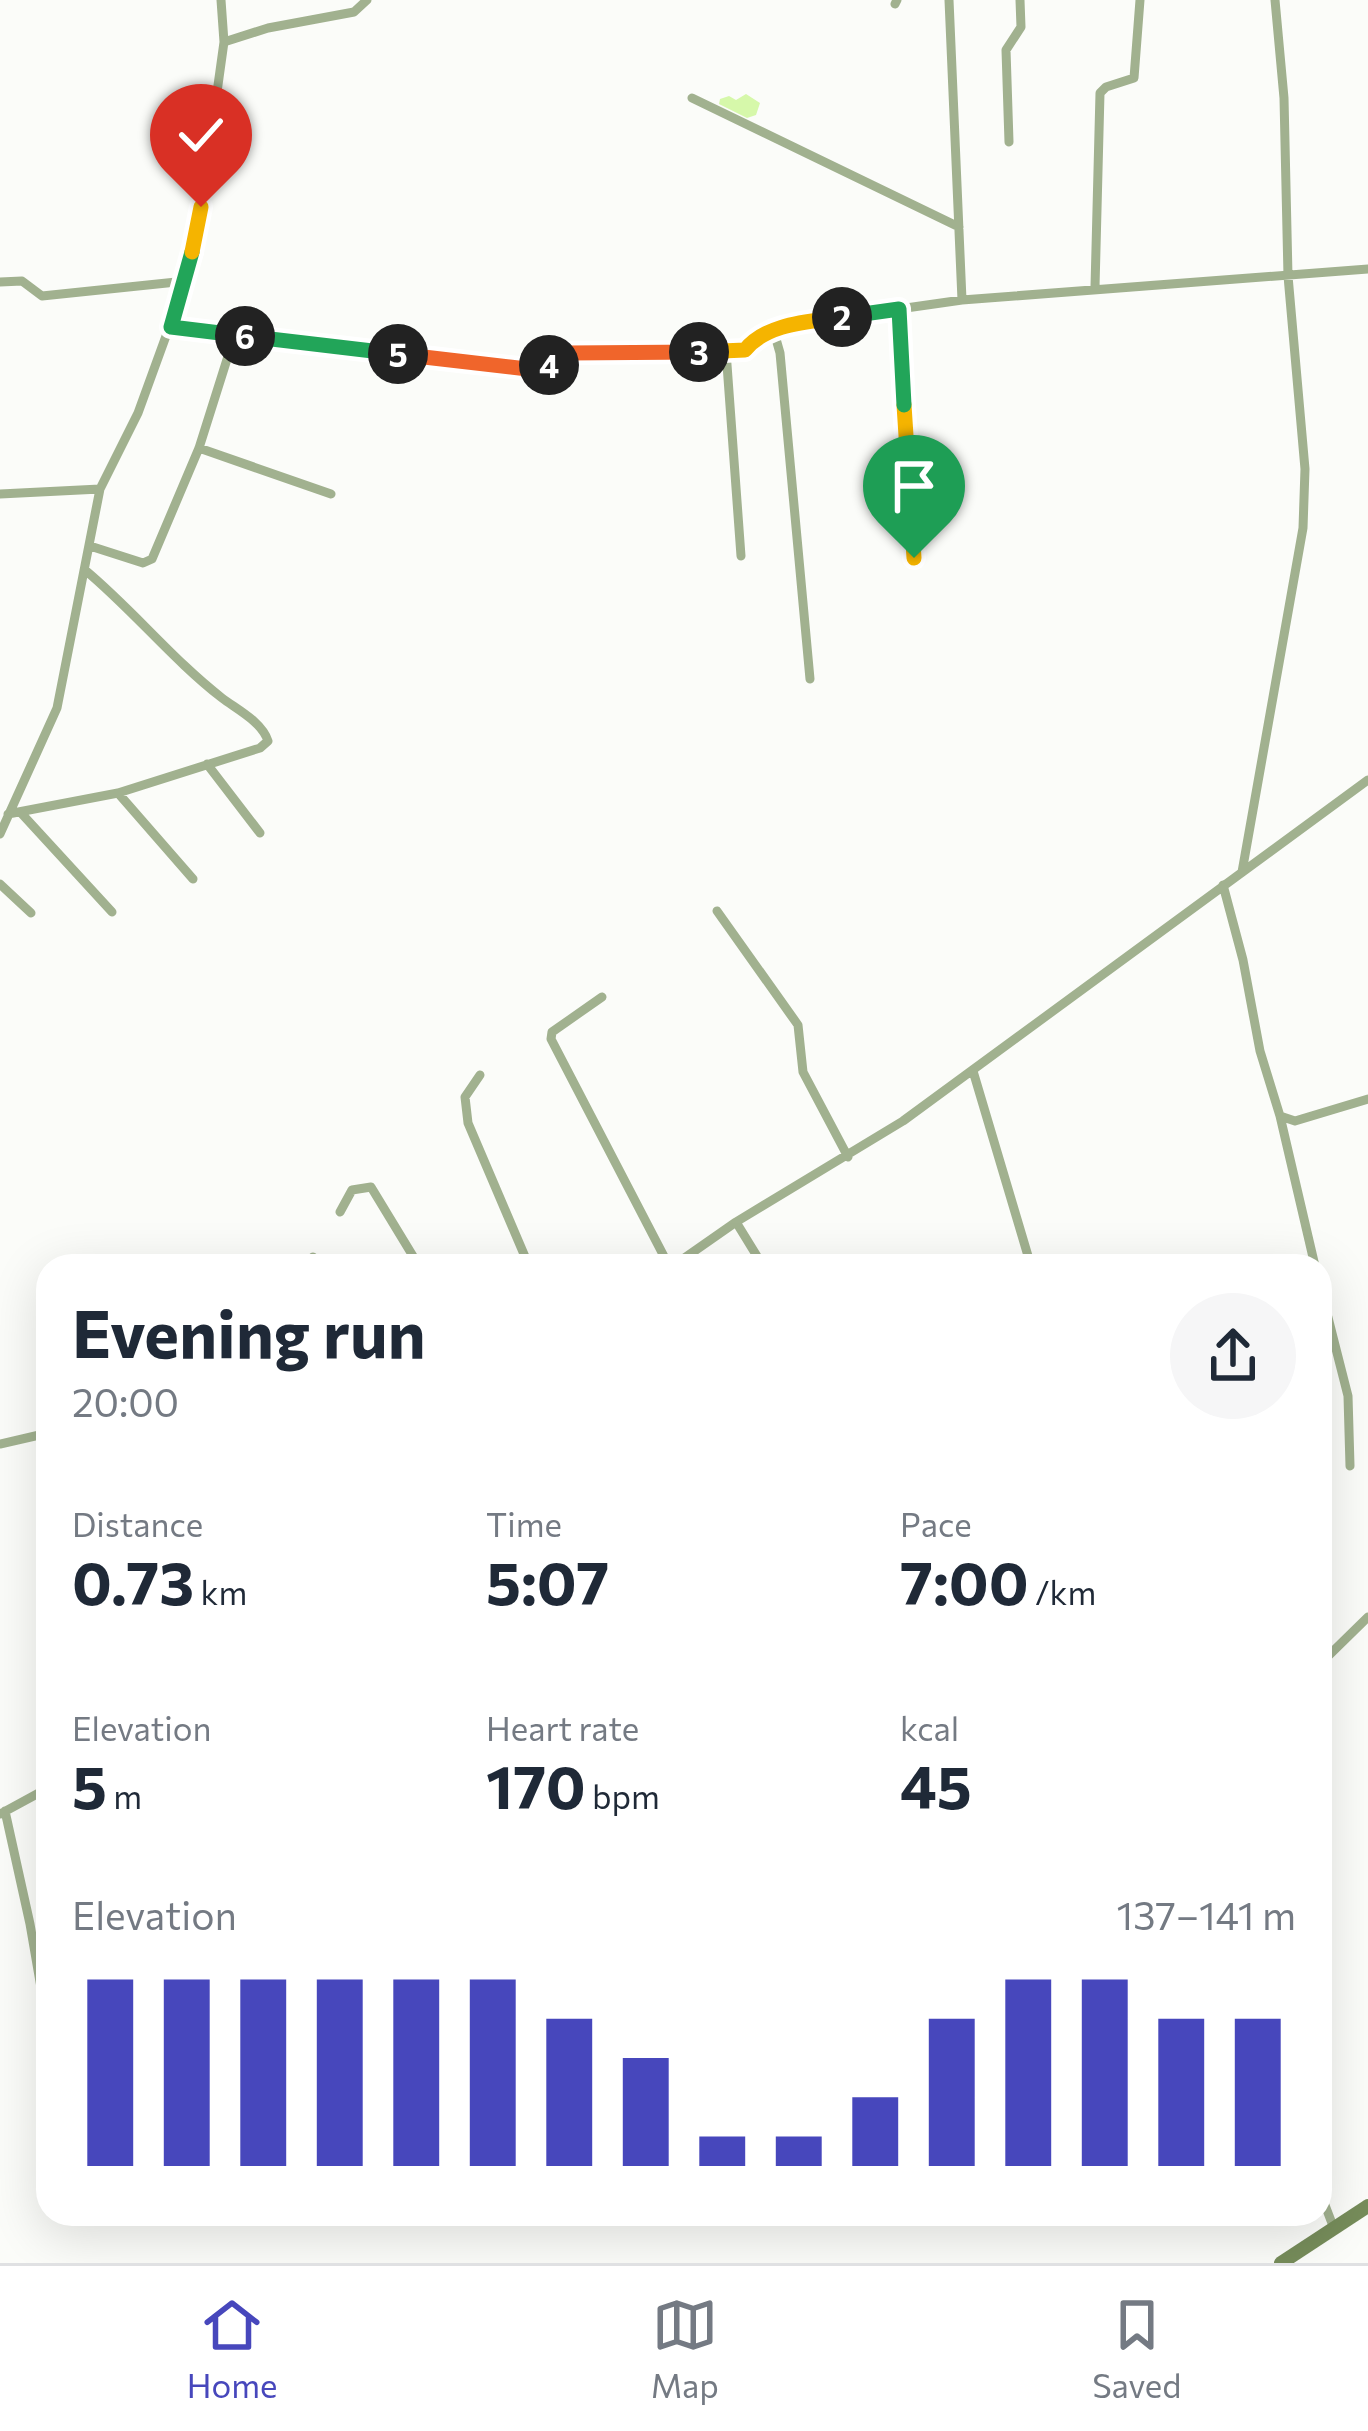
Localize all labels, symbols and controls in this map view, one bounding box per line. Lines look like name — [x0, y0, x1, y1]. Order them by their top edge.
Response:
pin — [150, 84, 252, 207]
icon: check — [168, 102, 234, 168]
pin: 2 — [812, 287, 872, 347]
text: 2 — [833, 296, 851, 337]
pin: 6 — [215, 306, 275, 366]
text: 6 — [235, 315, 255, 356]
pin: 3 — [669, 322, 729, 382]
pin: 5 — [368, 324, 428, 384]
text: 3 — [689, 331, 709, 372]
text: 5 — [388, 333, 408, 374]
pin: 4 — [519, 335, 579, 395]
text: 4 — [539, 344, 559, 385]
pin — [863, 435, 965, 558]
icon: arrive — [881, 453, 947, 519]
text: Evening run — [72, 1291, 426, 1372]
button: share — [1170, 1293, 1296, 1419]
text: 20:00 — [72, 1377, 179, 1425]
text: Distance — [72, 1503, 203, 1544]
text: Time — [486, 1503, 562, 1544]
text: Pace — [900, 1503, 972, 1544]
text: 0.73 — [72, 1544, 194, 1617]
text: 5:07 — [486, 1544, 609, 1617]
text: 7:00 — [900, 1544, 1029, 1617]
text: km — [194, 1571, 247, 1612]
text: /km — [1029, 1571, 1096, 1612]
text: Elevation — [72, 1707, 211, 1748]
text: Heart rate — [486, 1707, 639, 1748]
text: kcal — [900, 1707, 959, 1748]
text: 5 — [72, 1748, 107, 1821]
text: 170 — [486, 1748, 586, 1821]
text: 45 — [900, 1748, 972, 1821]
text: m — [107, 1775, 142, 1816]
text: bpm — [586, 1775, 660, 1816]
text: Elevation — [72, 1890, 237, 1938]
text: 137–141 m — [1117, 1890, 1296, 1938]
tab: Home — [187, 2292, 277, 2405]
tab: Map — [651, 2292, 719, 2405]
tab: Saved — [1092, 2292, 1181, 2405]

